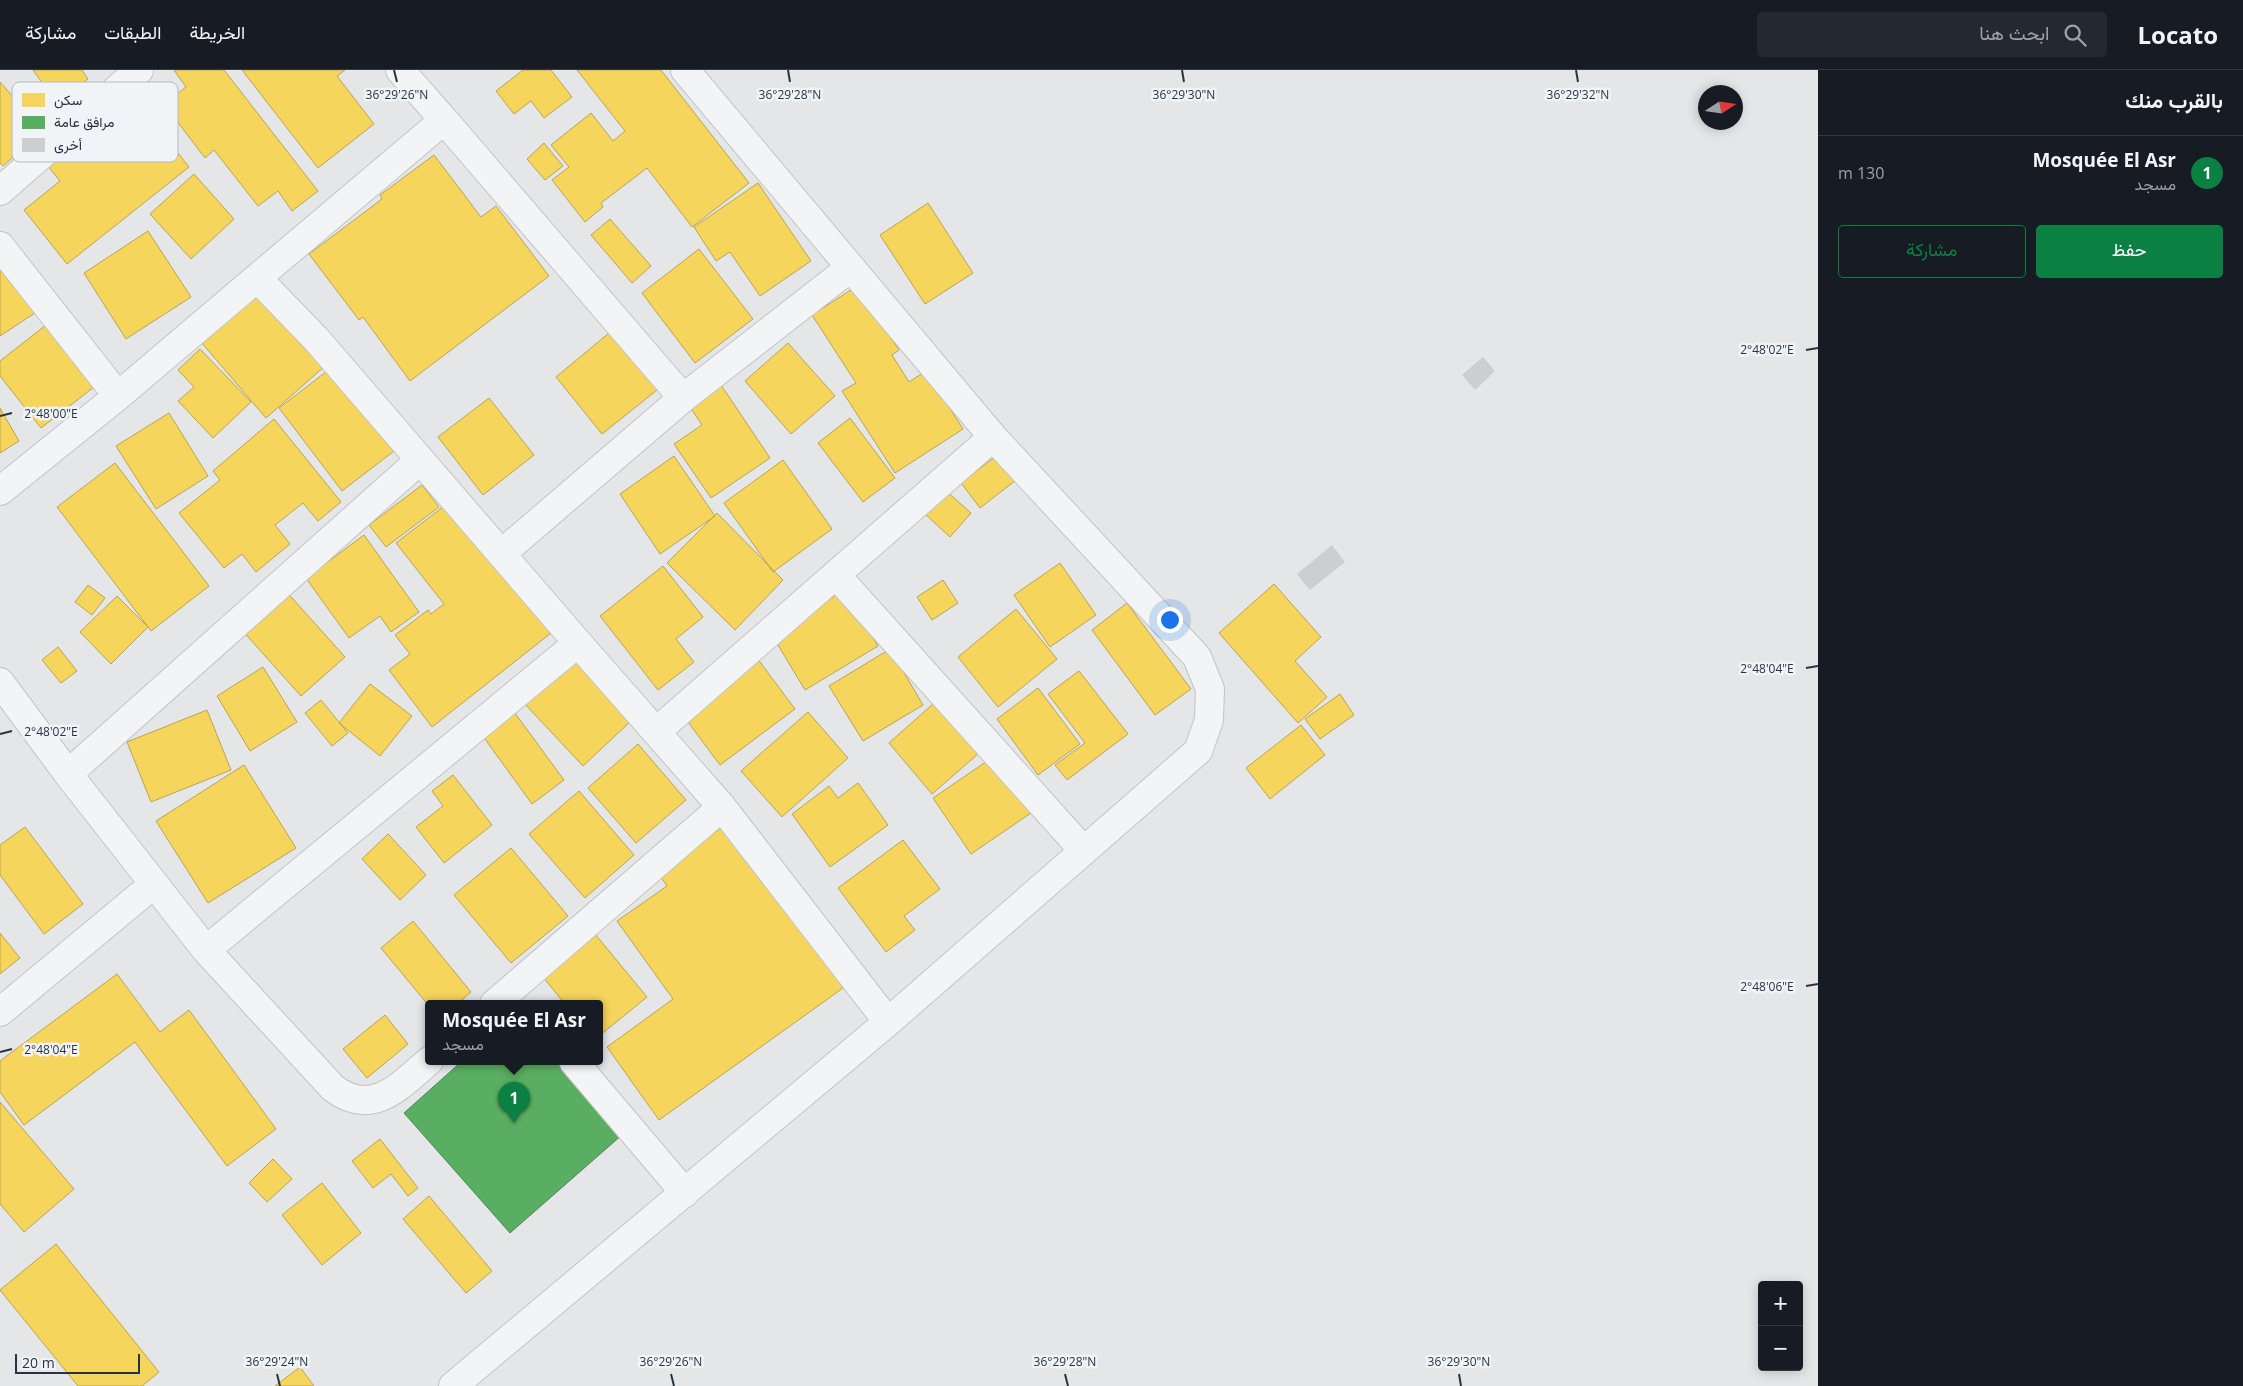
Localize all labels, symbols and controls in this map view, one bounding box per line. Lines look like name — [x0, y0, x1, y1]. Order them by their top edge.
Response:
search box — [1757, 12, 2107, 57]
text: Locato — [2137, 18, 2218, 51]
text: مشاركة — [25, 20, 76, 44]
text: الطبقات — [104, 20, 161, 44]
text: الخريطة — [189, 20, 245, 44]
text: ابحث هنا — [1979, 20, 2049, 46]
icon: search — [2061, 21, 2089, 49]
legend — [12, 82, 178, 162]
north arrow — [1698, 85, 1743, 130]
text: 36°29'26"N — [366, 86, 428, 103]
text: 36°29'28"N — [759, 86, 821, 103]
text: 36°29'30"N — [1153, 86, 1215, 103]
text: 36°29'32"N — [1547, 86, 1609, 103]
text: بالقرب منك — [2125, 86, 2223, 114]
text: سكن — [54, 90, 82, 109]
text: مرافق عامة — [54, 112, 115, 131]
text: أخرى — [54, 135, 82, 154]
text: Mosquée El Asr — [2032, 147, 2176, 173]
text: 130 m — [1838, 162, 1884, 184]
text: 1 — [2202, 162, 2212, 184]
text: مسجد — [2135, 173, 2176, 195]
button: مشاركة — [1838, 225, 2026, 278]
button: حفظ — [2036, 225, 2223, 278]
text: 2°48'02"E — [1740, 341, 1794, 358]
text: 2°48'00"E — [24, 405, 78, 422]
your location — [1157, 607, 1183, 633]
text: 2°48'04"E — [1740, 660, 1794, 677]
text: 2°48'02"E — [24, 723, 78, 740]
text: 2°48'06"E — [1740, 978, 1794, 995]
popup — [425, 1000, 603, 1065]
text: Mosquée El Asr — [442, 1007, 586, 1033]
text: مسجد — [442, 1033, 484, 1055]
text: 2°48'04"E — [24, 1041, 78, 1058]
pin: 1 — [498, 1082, 530, 1123]
map controls — [1758, 1281, 1803, 1371]
button: + — [1758, 1281, 1803, 1326]
button: − — [1758, 1326, 1803, 1371]
scale bar — [15, 1351, 140, 1374]
text: 20 m — [22, 1353, 55, 1372]
text: 36°29'24"N — [246, 1353, 308, 1370]
text: 36°29'26"N — [640, 1353, 702, 1370]
text: 36°29'28"N — [1034, 1353, 1096, 1370]
text: 36°29'30"N — [1428, 1353, 1490, 1370]

